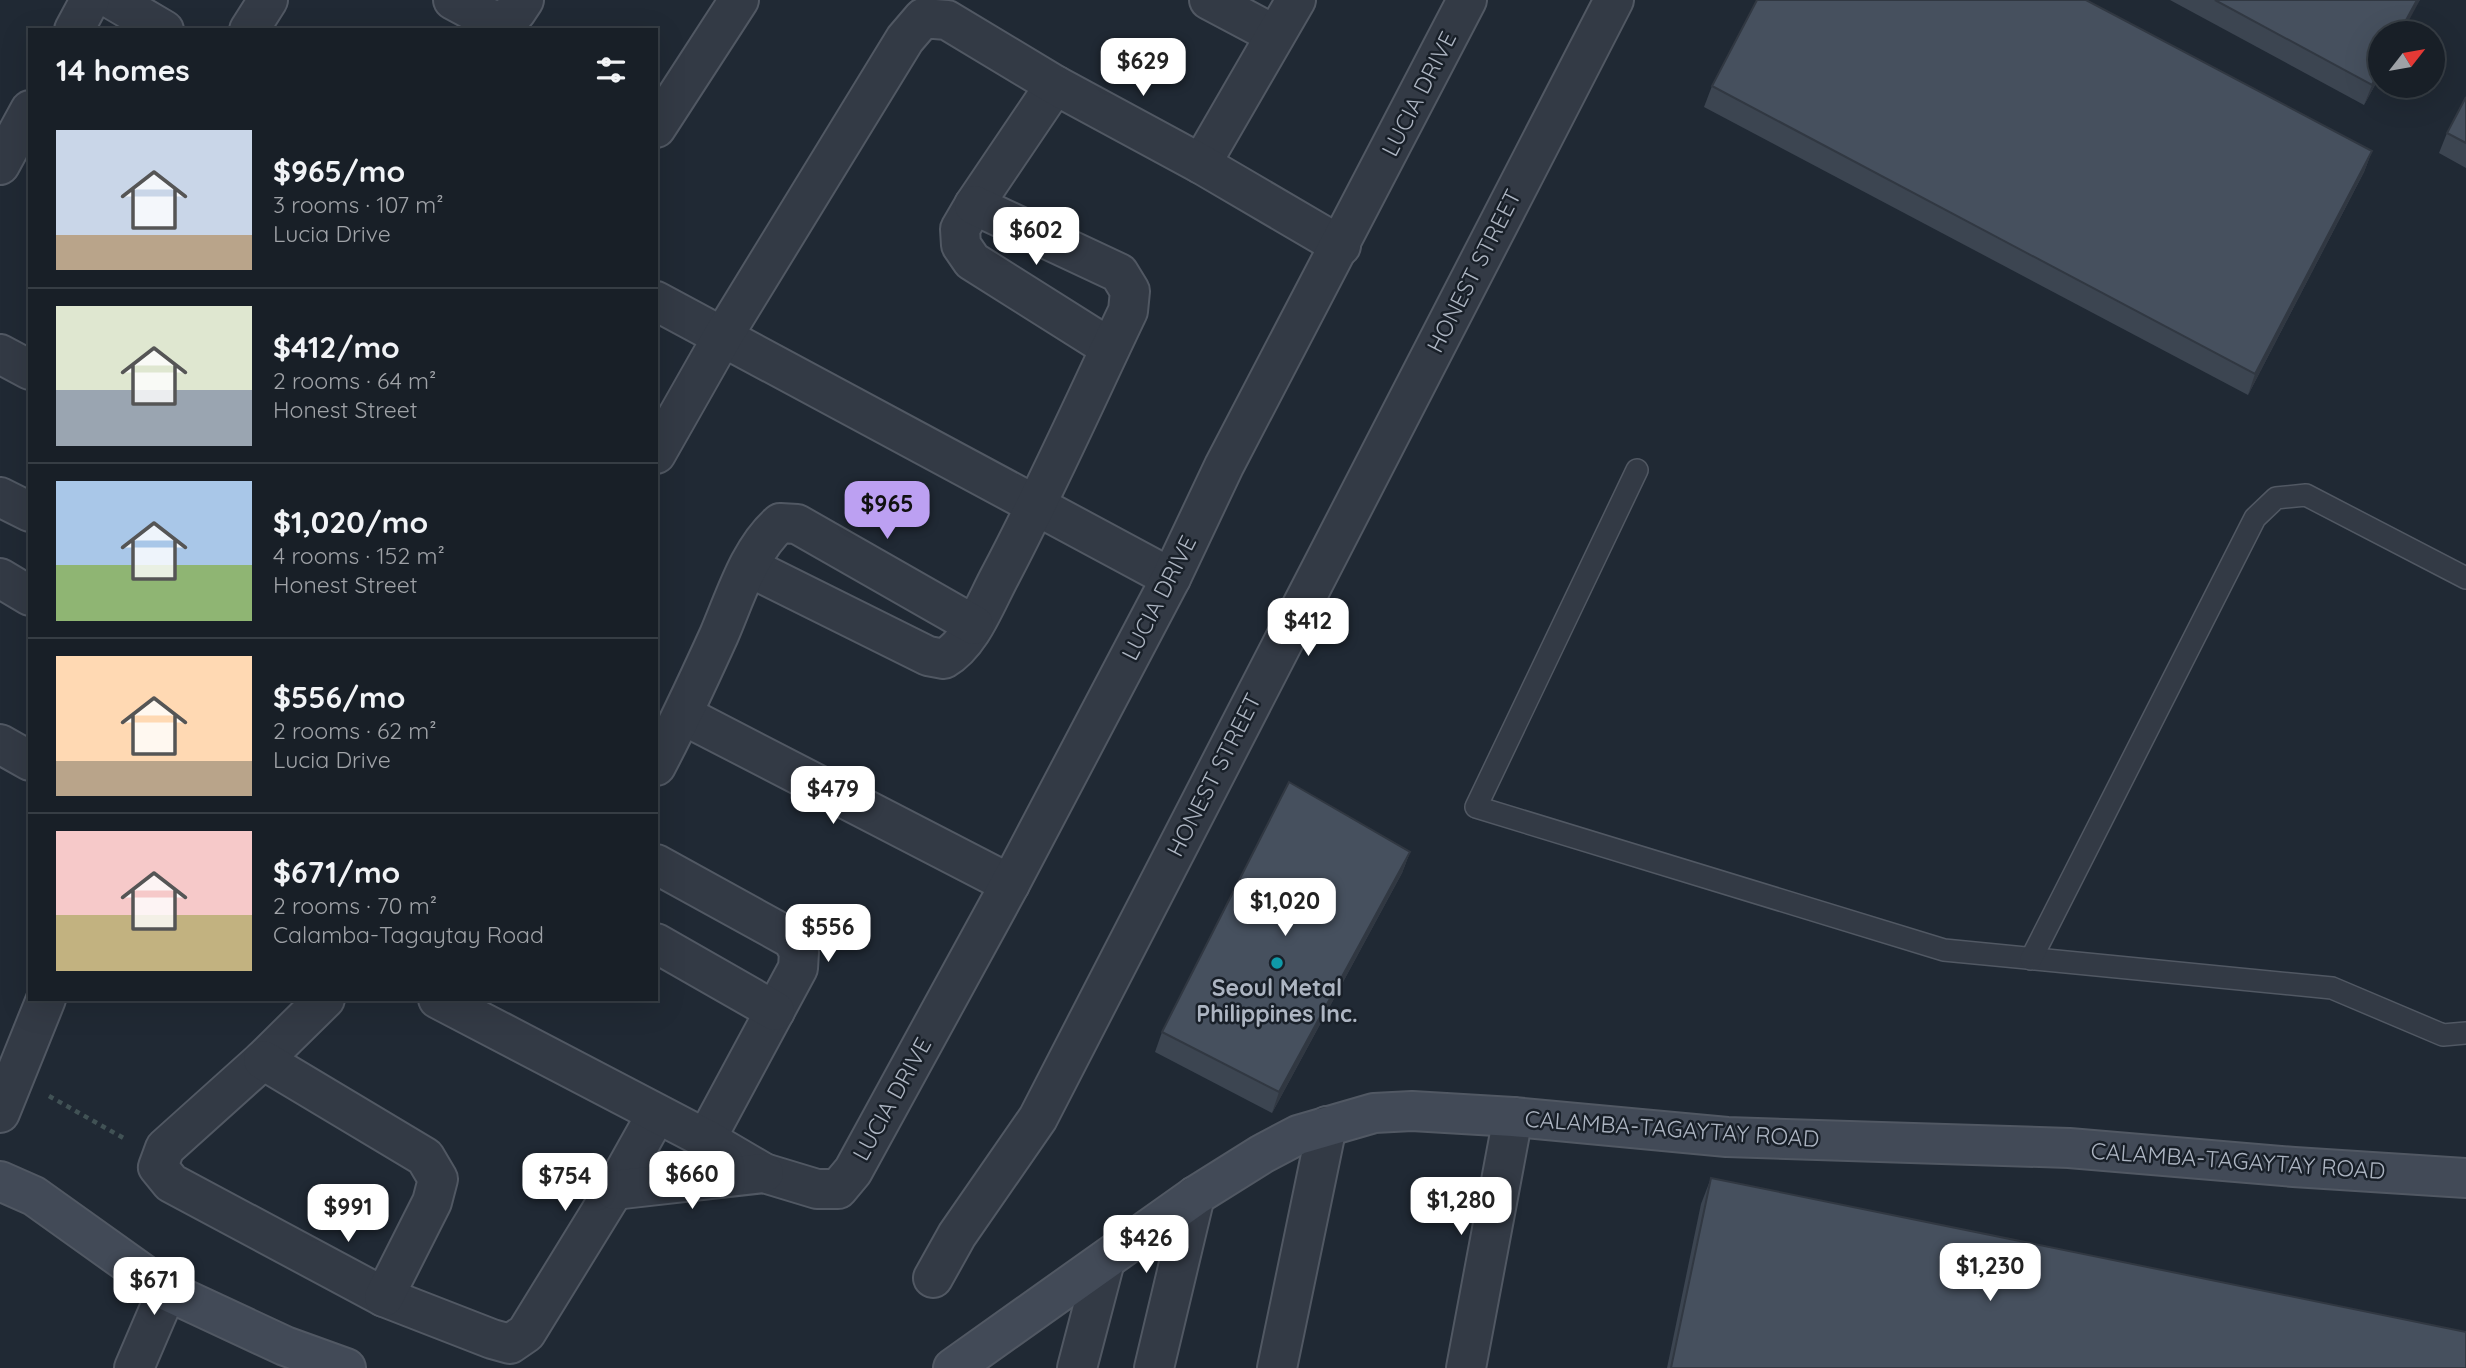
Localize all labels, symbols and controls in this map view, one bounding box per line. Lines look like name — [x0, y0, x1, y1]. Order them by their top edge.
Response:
north arrow — [2368, 21, 2445, 98]
map controls — [2368, 21, 2445, 98]
street label: LUCIA DRIVE — [1375, 27, 1462, 161]
pin: $629 — [1102, 38, 1184, 98]
text: $629 — [1117, 46, 1169, 75]
text: 14 homes — [56, 51, 190, 89]
icon: filters — [592, 51, 630, 89]
text: $965/mo — [273, 152, 405, 190]
icon: home — [112, 158, 196, 242]
street label: HONEST STREET — [1420, 184, 1527, 357]
text: 3 rooms · 107 m² — [273, 190, 444, 219]
pin: $602 — [995, 208, 1077, 267]
text: $602 — [1009, 215, 1063, 244]
text: Lucia Drive — [273, 219, 391, 248]
text: $412/mo — [273, 328, 400, 366]
icon: home — [112, 334, 196, 418]
text: 2 rooms · 64 m² — [273, 366, 436, 395]
text: Honest Street — [273, 395, 417, 424]
pin: $965 — [846, 482, 928, 541]
text: $965 — [861, 489, 913, 518]
text: $1,020/mo — [273, 503, 428, 541]
icon: home — [112, 509, 196, 593]
street label: LUCIA DRIVE — [1115, 531, 1202, 665]
text: 4 rooms · 152 m² — [273, 541, 445, 570]
text: Honest Street — [273, 570, 417, 599]
pin: $412 — [1267, 598, 1349, 658]
text: $412 — [1284, 606, 1332, 635]
text: $556/mo — [273, 678, 405, 716]
icon: home — [112, 684, 196, 768]
street label: HONEST STREET — [1160, 688, 1267, 861]
text: 2 rooms · 62 m² — [273, 716, 437, 745]
text: Lucia Drive — [273, 745, 391, 774]
pin: $479 — [792, 766, 874, 826]
text: $479 — [807, 774, 859, 803]
text: $671/mo — [273, 853, 400, 891]
icon: home — [112, 859, 196, 943]
pin: $1,020 — [1228, 878, 1342, 938]
text: $1,020 — [1250, 886, 1320, 915]
text: 2 rooms · 70 m² — [273, 891, 437, 920]
pin: $556 — [787, 904, 869, 964]
text: $556 — [802, 912, 854, 941]
text: Calamba-Tagaytay Road — [273, 920, 544, 949]
marker: Seoul Metal Philippines Inc. — [1269, 955, 1285, 971]
place label: Seoul Metal Philippines Inc. — [1196, 973, 1358, 1028]
street label: LUCIA DRIVE — [846, 1032, 937, 1165]
street label: CALAMBA-TAGAYTAY ROAD — [1524, 1104, 1820, 1153]
street label: CALAMBA-TAGAYTAY ROAD — [2090, 1136, 2386, 1185]
pin: $660 — [651, 1152, 733, 1211]
pin: $754 — [524, 1154, 606, 1213]
text: $660 — [665, 1159, 719, 1188]
text: $754 — [538, 1161, 592, 1190]
pin: $1,280 — [1404, 1178, 1518, 1237]
pin: $991 — [307, 1184, 389, 1244]
text: $1,280 — [1427, 1185, 1495, 1214]
text: $991 — [324, 1192, 372, 1221]
pin: $426 — [1105, 1216, 1187, 1275]
text: $426 — [1119, 1223, 1173, 1252]
pin: $1,230 — [1933, 1244, 2047, 1303]
text: $1,230 — [1956, 1251, 2024, 1280]
pin: $671 — [113, 1258, 195, 1317]
text: $671 — [130, 1265, 178, 1294]

